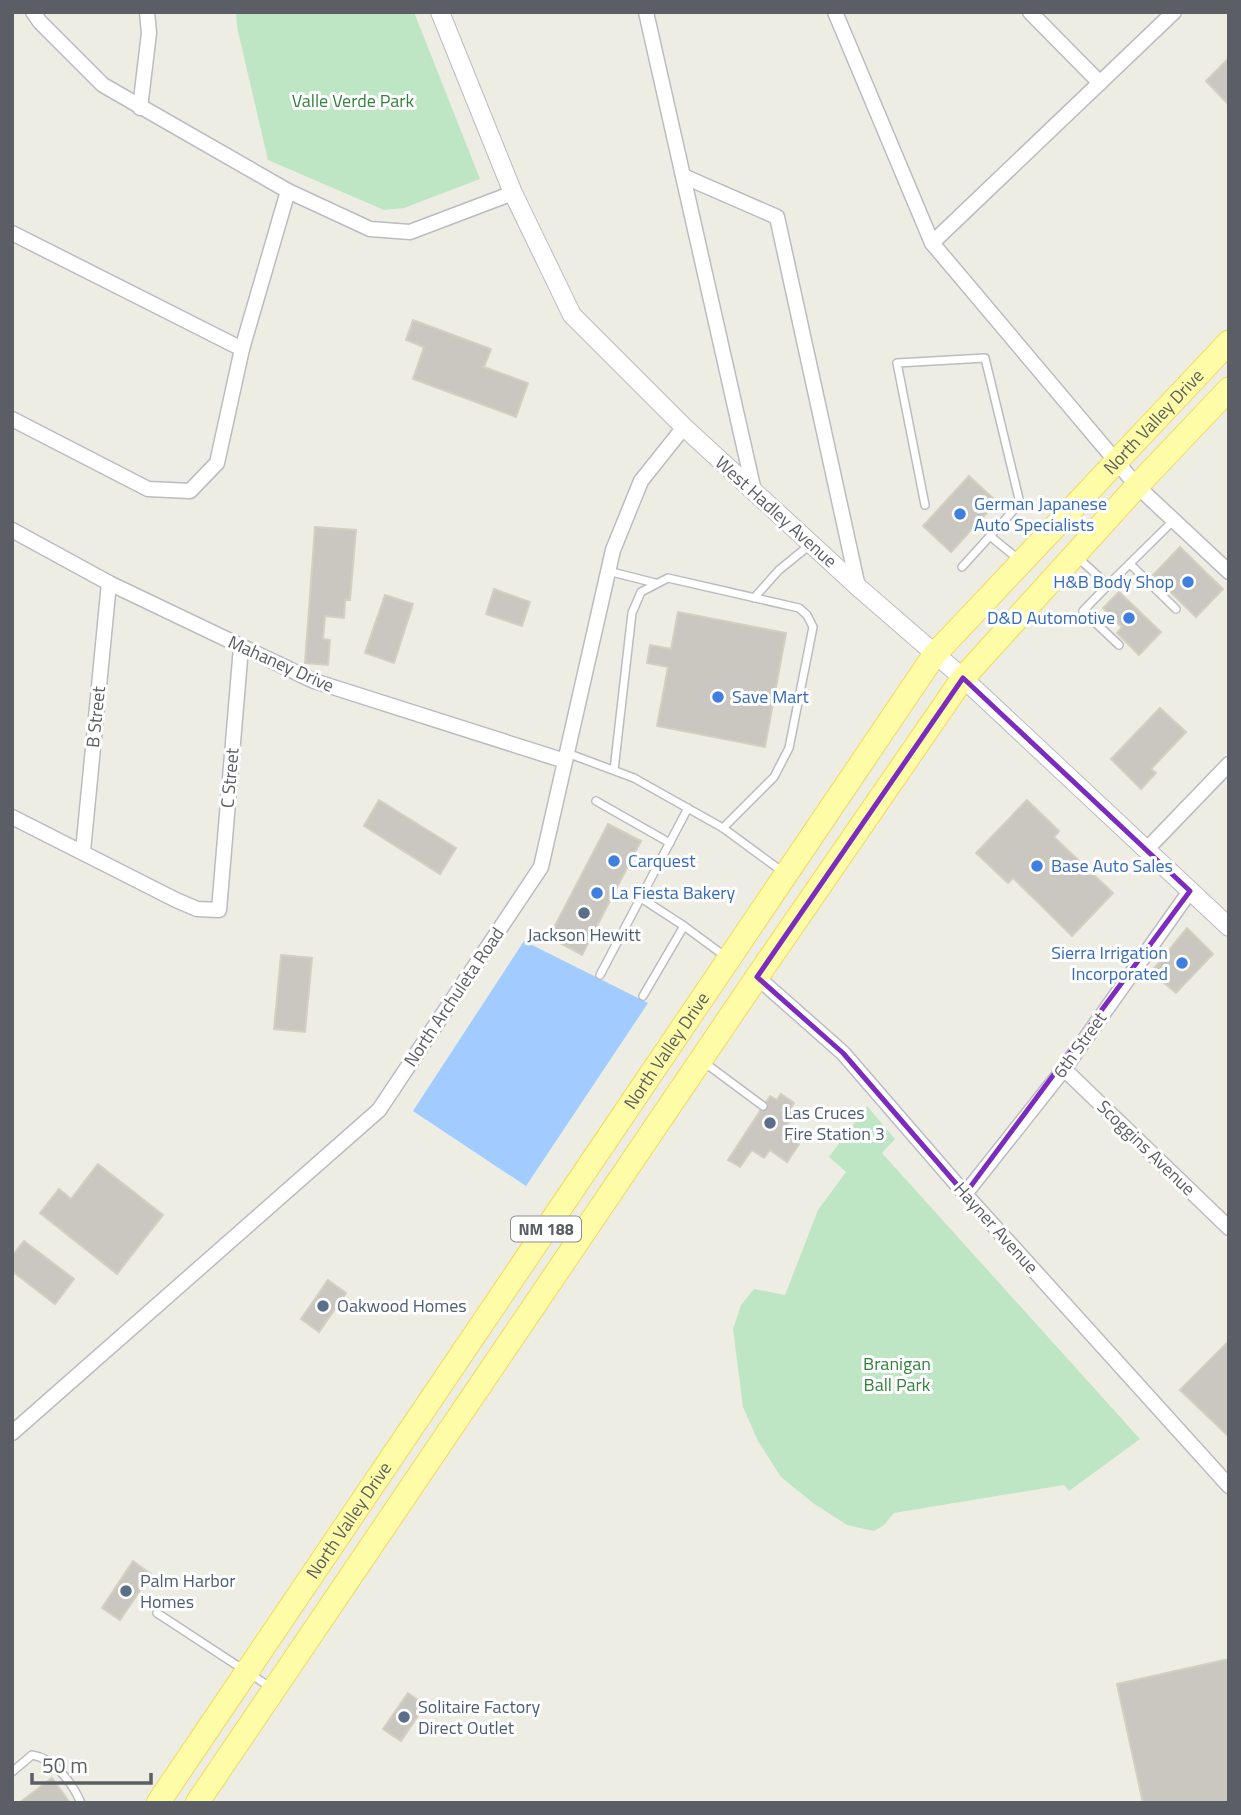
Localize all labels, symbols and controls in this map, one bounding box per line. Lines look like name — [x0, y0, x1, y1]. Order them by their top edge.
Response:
park label: Valle Verde Park — [292, 87, 415, 114]
street label: North Valley Drive — [1097, 363, 1210, 480]
street label: West Hadley Avenue — [709, 449, 843, 574]
place label: German Japanese Auto Specialists — [974, 490, 1107, 538]
marker: German Japanese Auto Specialists — [952, 506, 968, 522]
place label: H&B Body Shop — [1053, 568, 1174, 595]
marker: H&B Body Shop — [1180, 574, 1196, 590]
place label: D&D Automotive — [987, 604, 1115, 631]
marker: D&D Automotive — [1121, 610, 1137, 626]
street label: Mahaney Drive — [224, 628, 339, 699]
place label: Save Mart — [732, 683, 810, 710]
street label: B Street — [79, 684, 112, 749]
marker: Save Mart — [710, 689, 726, 705]
street label: C Street — [213, 746, 246, 809]
place label: Carquest — [628, 847, 696, 874]
place label: Base Auto Sales — [1051, 852, 1173, 879]
marker: Carquest — [606, 853, 622, 869]
marker: Base Auto Sales — [1029, 858, 1045, 874]
place label: La Fiesta Bakery — [611, 879, 736, 906]
marker: La Fiesta Bakery — [589, 885, 605, 901]
marker: Jackson Hewitt — [576, 905, 592, 921]
place label: Jackson Hewitt — [527, 921, 641, 948]
street label: North Archuleta Road — [397, 922, 510, 1072]
place label: Sierra Irrigation Incorporated — [1051, 939, 1168, 987]
marker: Sierra Irrigation Incorporated — [1174, 955, 1190, 971]
street label: North Valley Drive — [617, 987, 716, 1115]
street label: 6th Street — [1046, 1005, 1113, 1084]
street label: Scoggins Avenue — [1091, 1094, 1202, 1202]
place label: Las Cruces Fire Station 3 — [784, 1099, 885, 1147]
marker: Las Cruces Fire Station 3 — [762, 1115, 778, 1131]
street label: Hayner Avenue — [948, 1176, 1045, 1279]
road number: NM 188 — [511, 1217, 581, 1242]
place label: Oakwood Homes — [337, 1292, 467, 1319]
marker: Oakwood Homes — [315, 1298, 331, 1314]
park label: Branigan Ball Park — [863, 1350, 931, 1398]
street label: North Valley Drive — [299, 1456, 398, 1584]
place label: Palm Harbor Homes — [140, 1567, 235, 1615]
marker: Palm Harbor Homes — [118, 1583, 134, 1599]
place label: Solitaire Factory Direct Outlet — [418, 1693, 541, 1741]
marker: Solitaire Factory Direct Outlet — [396, 1709, 412, 1725]
scale bar — [32, 1742, 150, 1786]
text: 50 m — [42, 1749, 88, 1781]

